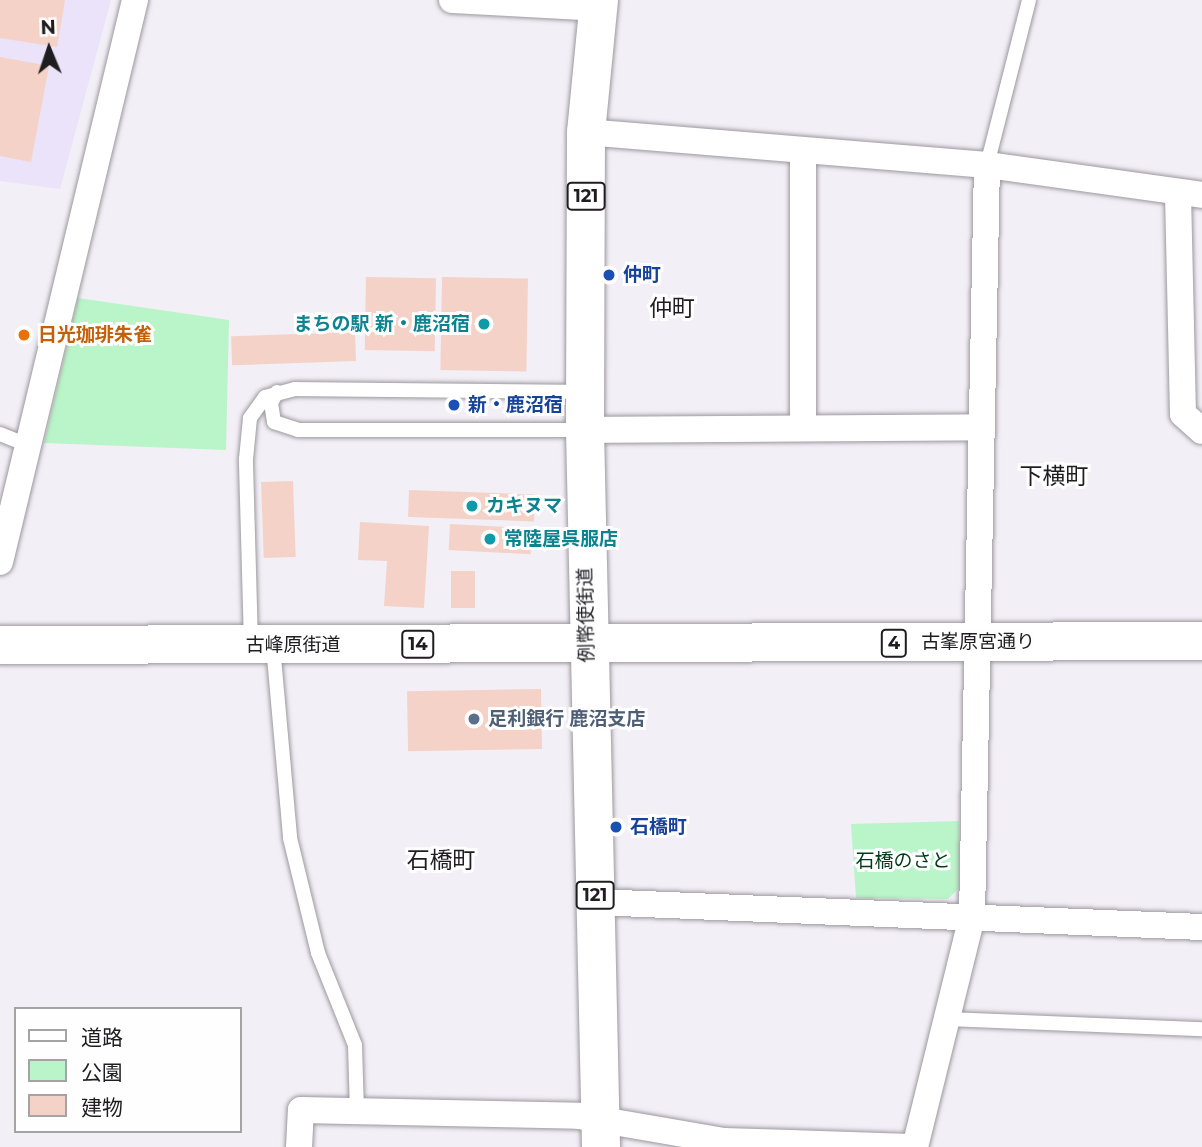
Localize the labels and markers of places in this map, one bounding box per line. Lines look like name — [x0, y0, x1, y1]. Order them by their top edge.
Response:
place label: 仲町 — [623, 264, 661, 286]
marker: 仲町 — [601, 267, 617, 283]
place label: まちの駅 新・鹿沼宿 — [294, 313, 470, 335]
marker: まちの駅 新・鹿沼宿 — [476, 316, 492, 332]
place label: 日光珈琲朱雀 — [38, 324, 152, 346]
marker: 日光珈琲朱雀 — [16, 327, 32, 343]
place label: 新・鹿沼宿 — [468, 394, 563, 416]
marker: 新・鹿沼宿 — [446, 397, 462, 413]
place label: カキヌマ — [486, 495, 562, 517]
marker: カキヌマ — [464, 498, 480, 514]
place label: 常陸屋呉服店 — [504, 528, 618, 550]
marker: 常陸屋呉服店 — [482, 531, 498, 547]
place label: 足利銀行 鹿沼支店 — [488, 708, 645, 730]
marker: 足利銀行 鹿沼支店 — [466, 711, 482, 727]
place label: 石橋町 — [630, 816, 687, 838]
marker: 石橋町 — [608, 819, 624, 835]

